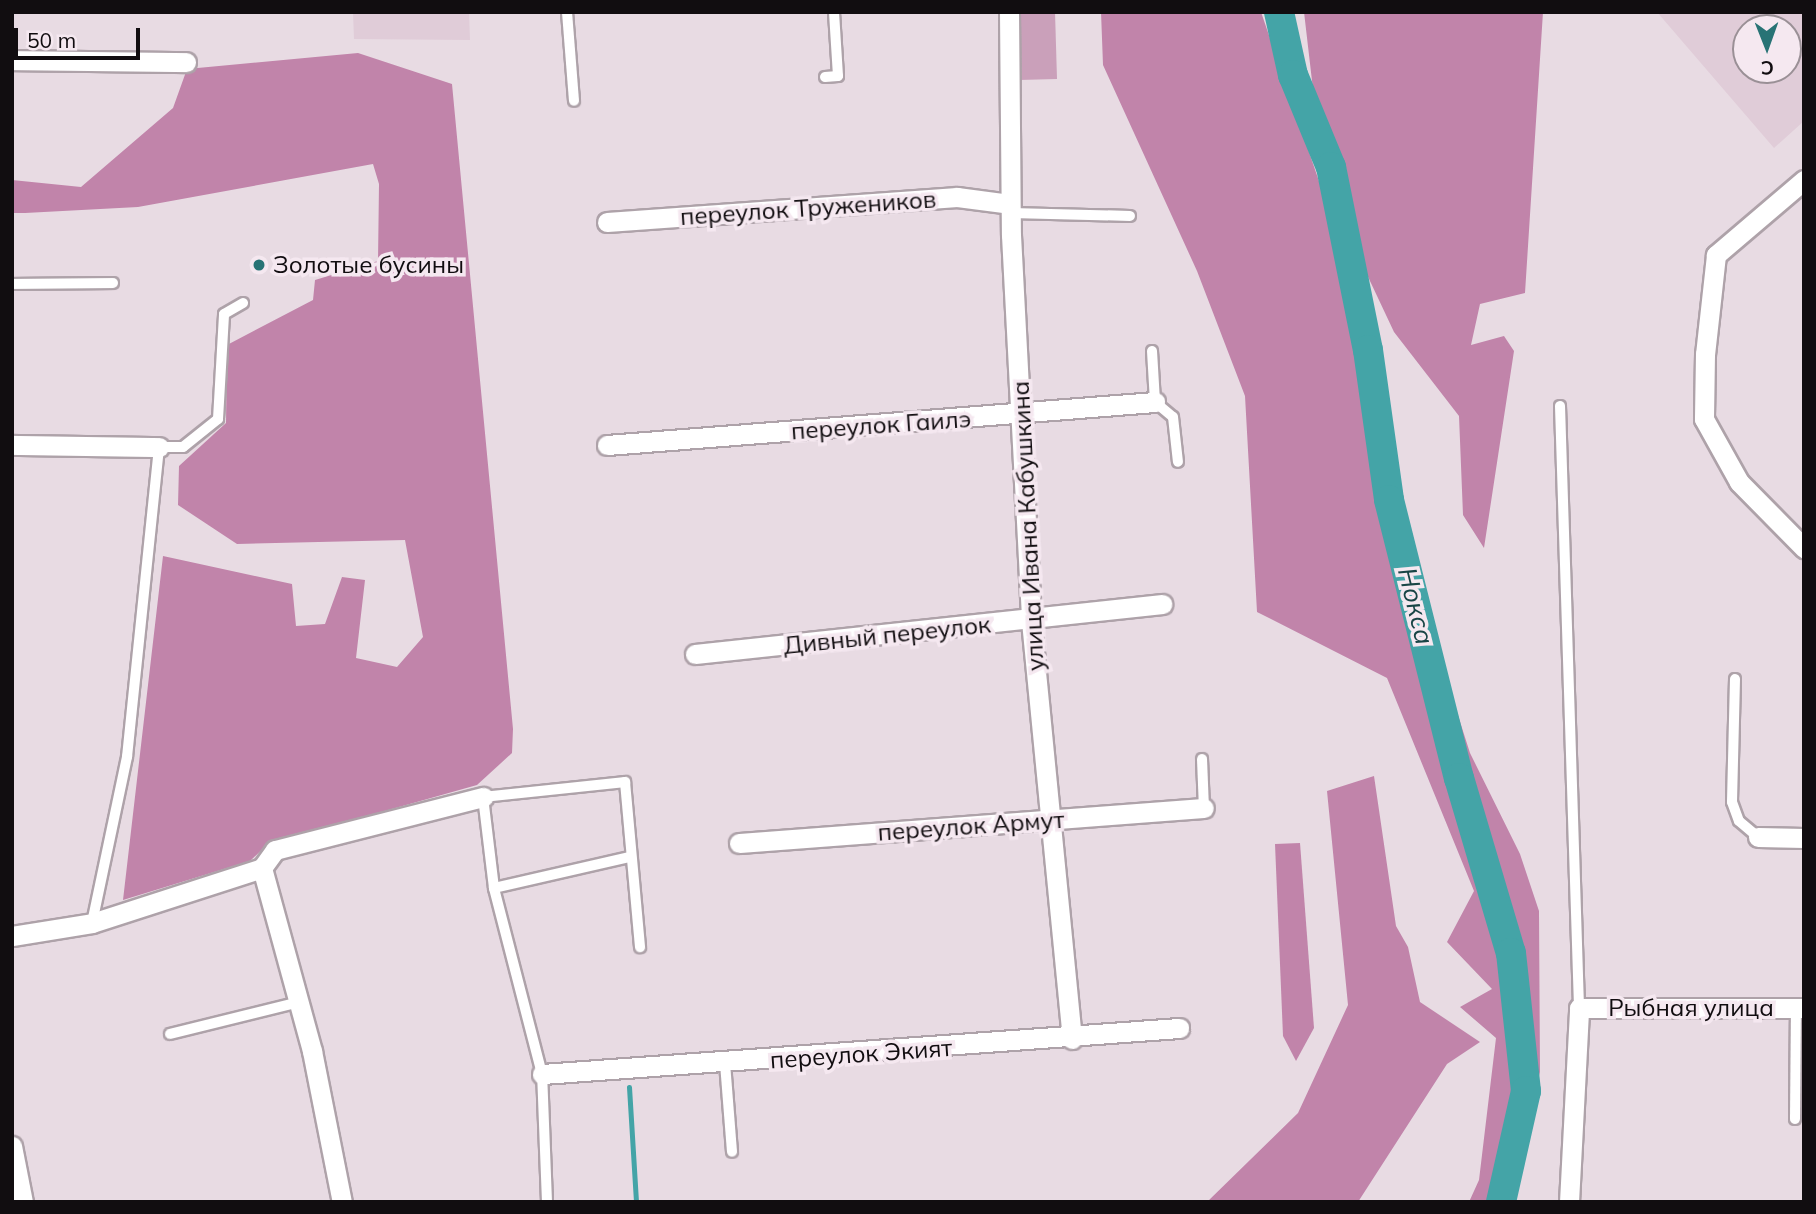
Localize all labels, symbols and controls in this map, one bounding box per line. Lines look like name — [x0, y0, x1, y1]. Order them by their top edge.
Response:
scale bar — [18, 14, 144, 58]
north arrow — [1732, 14, 1802, 84]
text: 50 m — [27, 27, 76, 53]
text: С — [1761, 56, 1774, 80]
street label: переулок Тружеников — [679, 185, 937, 231]
place label: Золотые бусины — [273, 251, 464, 279]
marker: Золотые бусины — [251, 257, 267, 273]
street label: улица Ивана Кабушкина — [1006, 380, 1050, 672]
street label: переулок Гаилэ — [790, 404, 972, 446]
water label: Нокса — [1391, 564, 1441, 648]
street label: Дивный переулок — [782, 610, 992, 660]
street label: переулок Армут — [877, 805, 1065, 847]
street label: Рыбная улица — [1608, 994, 1774, 1022]
street label: переулок Экият — [769, 1033, 953, 1075]

